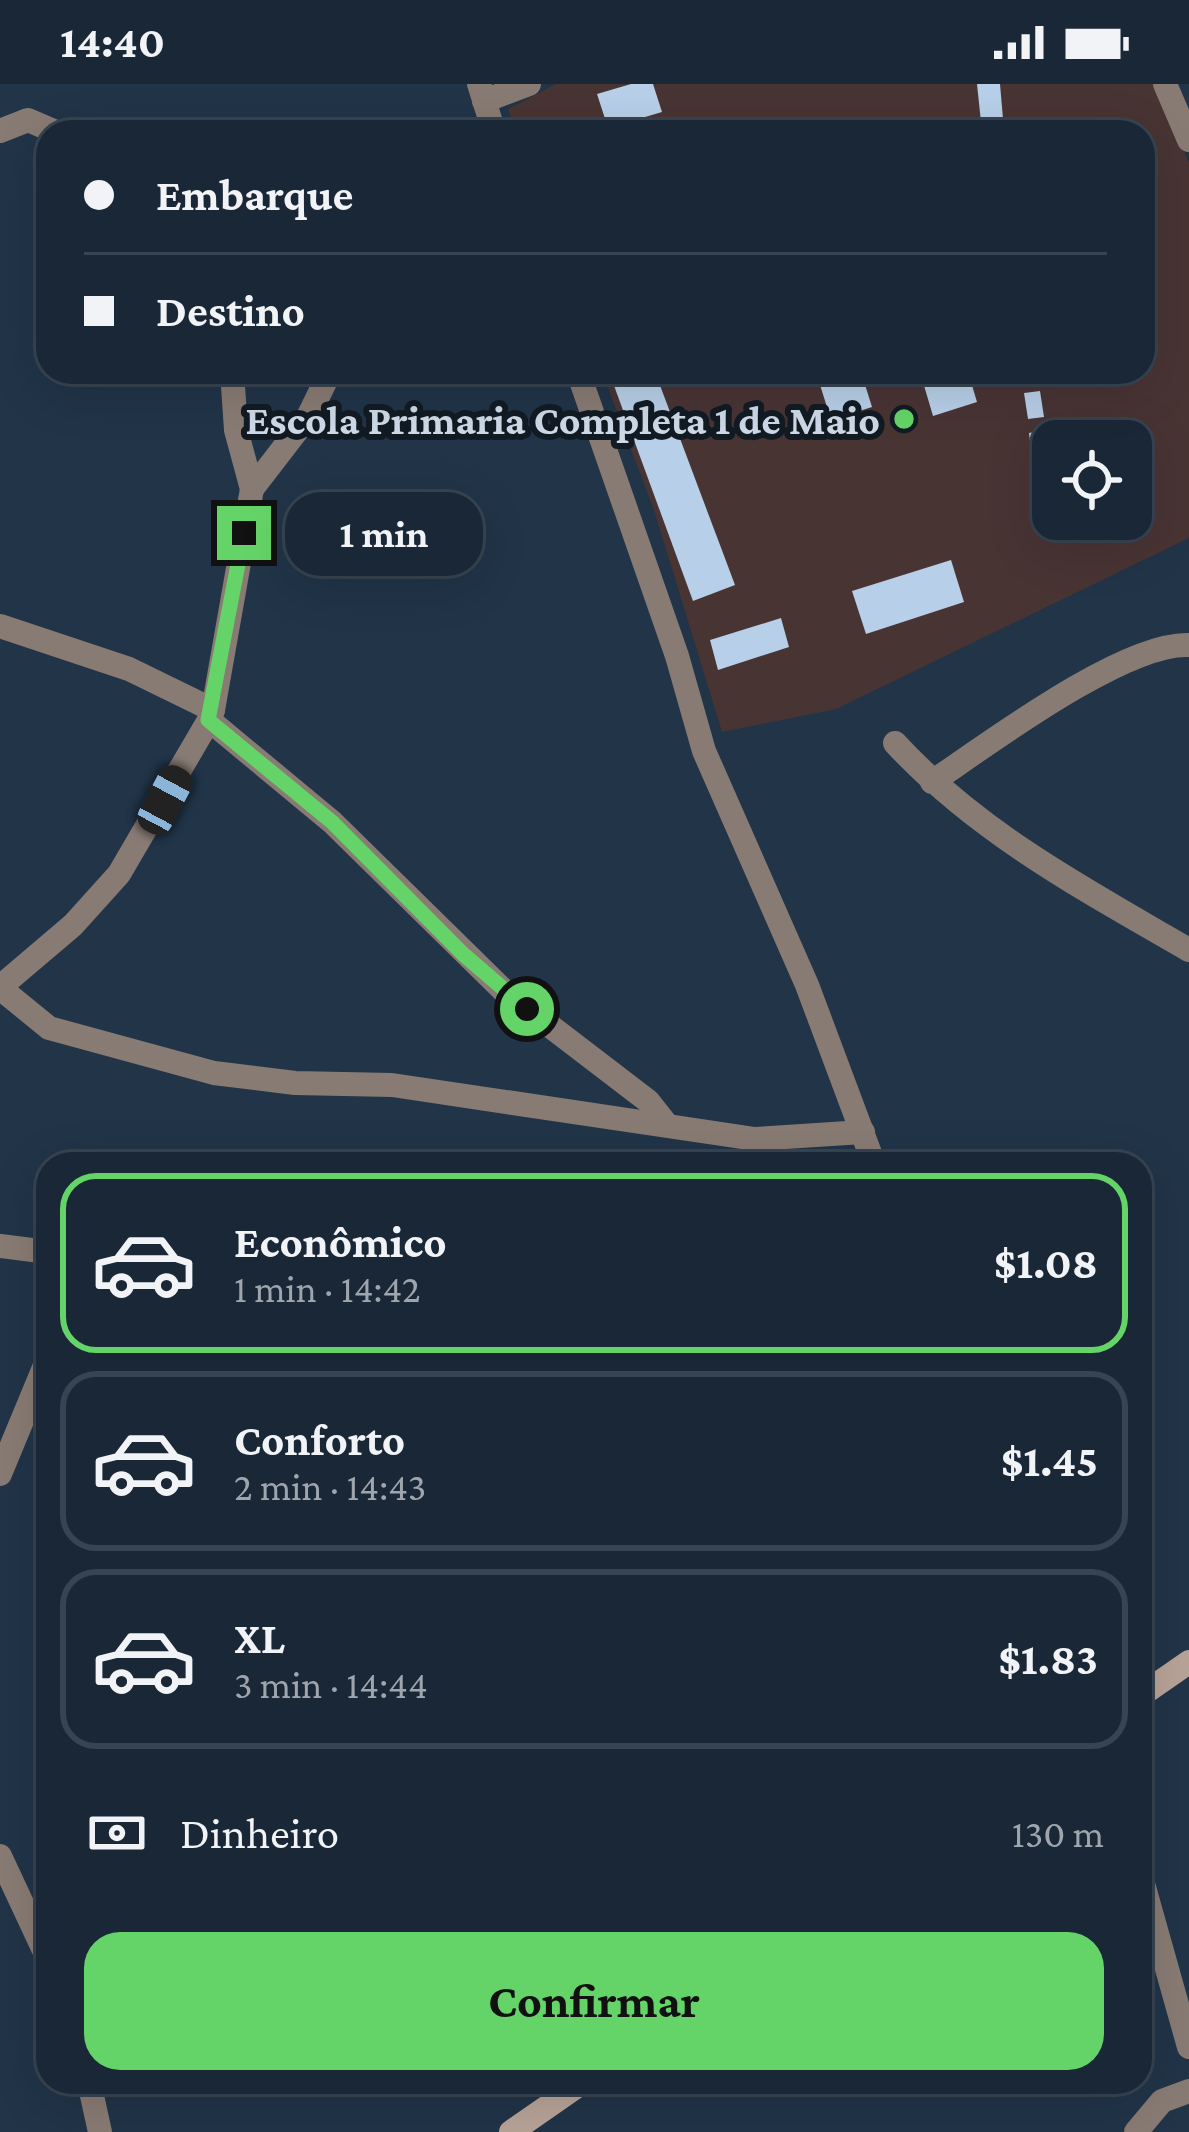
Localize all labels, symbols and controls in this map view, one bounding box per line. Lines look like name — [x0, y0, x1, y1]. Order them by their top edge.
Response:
text: 14:40 — [60, 17, 165, 67]
text: Embarque — [156, 170, 353, 220]
text: Destino — [156, 286, 305, 336]
place label: Escola Primaria Completa 1 de Maio — [245, 396, 880, 443]
marker: Escola Primaria Completa 1 de Maio — [891, 406, 917, 432]
map controls — [1032, 420, 1152, 540]
button: locate — [1032, 420, 1152, 540]
callout: 1 min — [286, 491, 484, 575]
route end — [217, 506, 271, 560]
text: 1 min — [340, 512, 428, 555]
car — [132, 760, 198, 840]
route start — [500, 982, 554, 1036]
icon: car — [90, 1209, 198, 1317]
text: Econômico — [234, 1217, 447, 1267]
text: $1.08 — [994, 1238, 1098, 1288]
text: 1 min · 14:42 — [234, 1267, 421, 1310]
icon: car — [90, 1407, 198, 1515]
text: Conforto — [234, 1415, 405, 1465]
text: $1.45 — [1001, 1436, 1098, 1486]
text: 2 min · 14:43 — [234, 1465, 426, 1508]
icon: car — [90, 1605, 198, 1713]
text: XL — [234, 1613, 285, 1663]
text: $1.83 — [998, 1634, 1098, 1684]
text: 3 min · 14:44 — [234, 1663, 428, 1706]
icon: cash — [84, 1800, 150, 1866]
text: Dinheiro — [180, 1808, 339, 1858]
text: 130 m — [1012, 1812, 1104, 1855]
button: Confirmar — [84, 1932, 1104, 2070]

